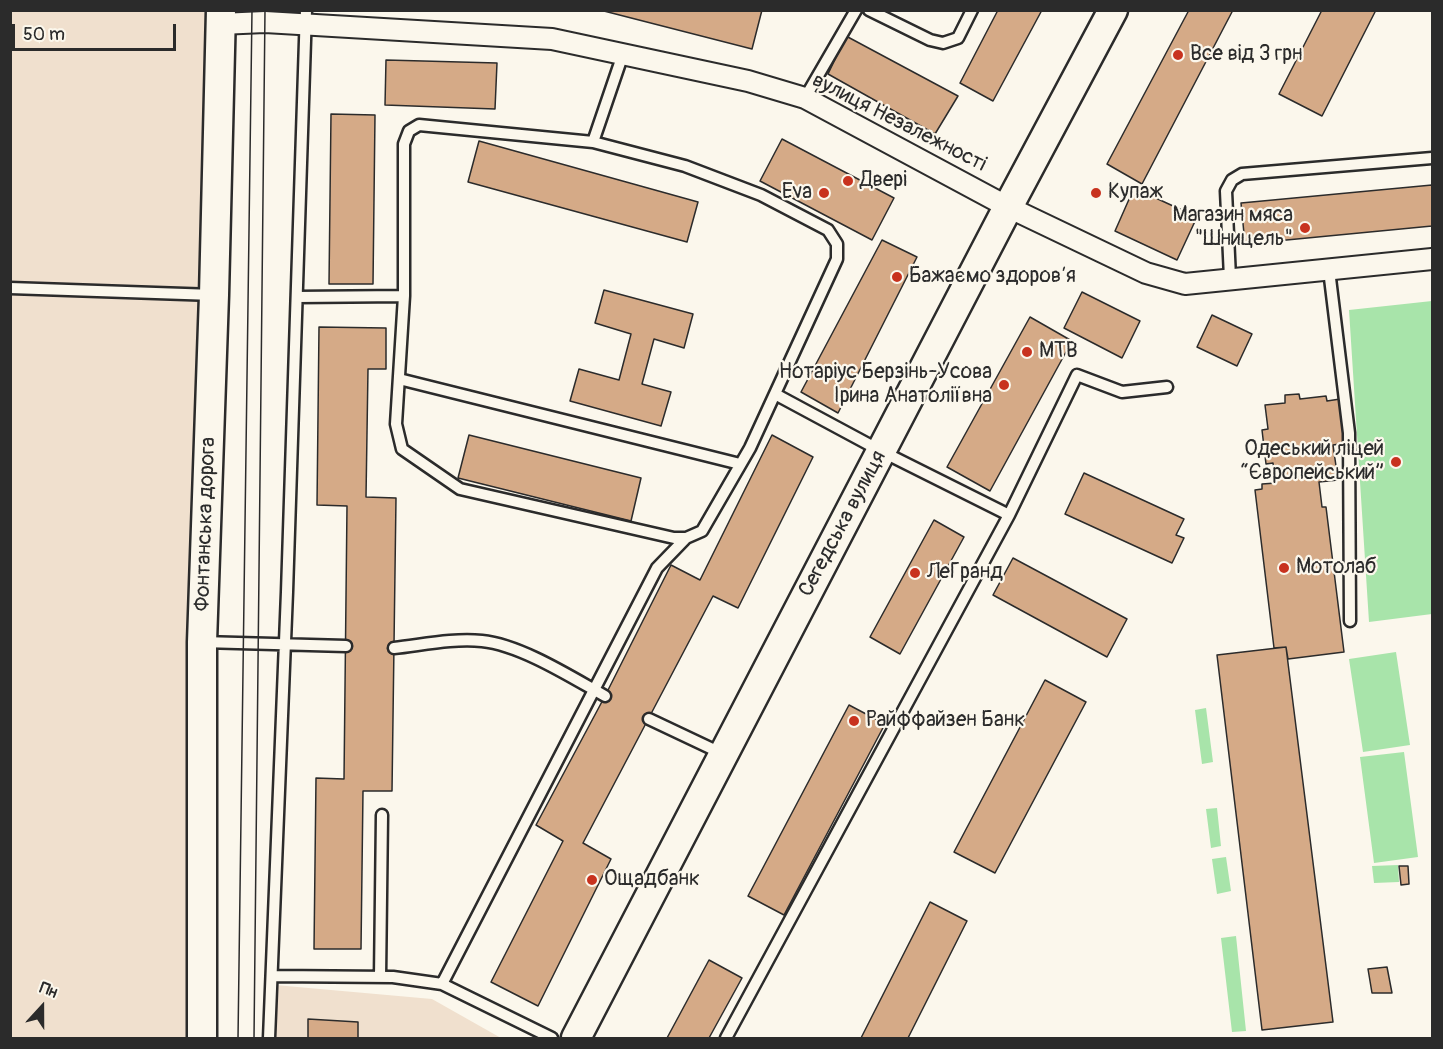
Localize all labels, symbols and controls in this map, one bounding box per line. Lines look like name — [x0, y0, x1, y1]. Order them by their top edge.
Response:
scale bar — [15, 12, 178, 50]
text: 50 m — [23, 23, 65, 46]
place label: Все від 3 грн — [1190, 42, 1303, 68]
marker: Все від 3 грн — [1171, 48, 1185, 62]
street label: вулиця Незалежності — [808, 68, 990, 178]
place label: Двері — [860, 168, 907, 194]
marker: Двері — [841, 174, 855, 188]
place label: Eva — [782, 180, 812, 206]
place label: Купаж — [1108, 180, 1163, 206]
marker: Eva — [817, 186, 831, 200]
marker: Купаж — [1089, 186, 1103, 200]
place label: Магазин мяса "Шницель" — [1173, 203, 1293, 253]
marker: Магазин мяса "Шницель" — [1298, 221, 1312, 235]
place label: Бажаємо здоровʼя — [909, 264, 1076, 290]
marker: Бажаємо здоровʼя — [890, 270, 904, 284]
place label: МТВ — [1039, 339, 1078, 365]
marker: МТВ — [1020, 345, 1034, 359]
place label: Нотаріус Берзінь-Усова Ірина Анатоліївна — [779, 360, 992, 410]
marker: Нотаріус Берзінь-Усова Ірина Анатоліївна — [997, 378, 1011, 392]
street label: Фонтанська дорога — [190, 437, 222, 611]
place label: Одеський ліцей “Європейський” — [1241, 437, 1384, 487]
street label: Сегедська вулиця — [794, 447, 892, 601]
marker: Одеський ліцей “Європейський” — [1389, 455, 1403, 469]
place label: Мотолаб — [1296, 555, 1376, 581]
place label: ЛеГранд — [927, 560, 1003, 586]
marker: Мотолаб — [1277, 561, 1291, 575]
marker: ЛеГранд — [908, 566, 922, 580]
place label: Райффайзен Банк — [866, 708, 1025, 734]
marker: Райффайзен Банк — [847, 714, 861, 728]
place label: Ощадбанк — [604, 867, 700, 893]
marker: Ощадбанк — [585, 873, 599, 887]
north arrow — [12, 977, 72, 1037]
text: Пн — [37, 978, 60, 1003]

